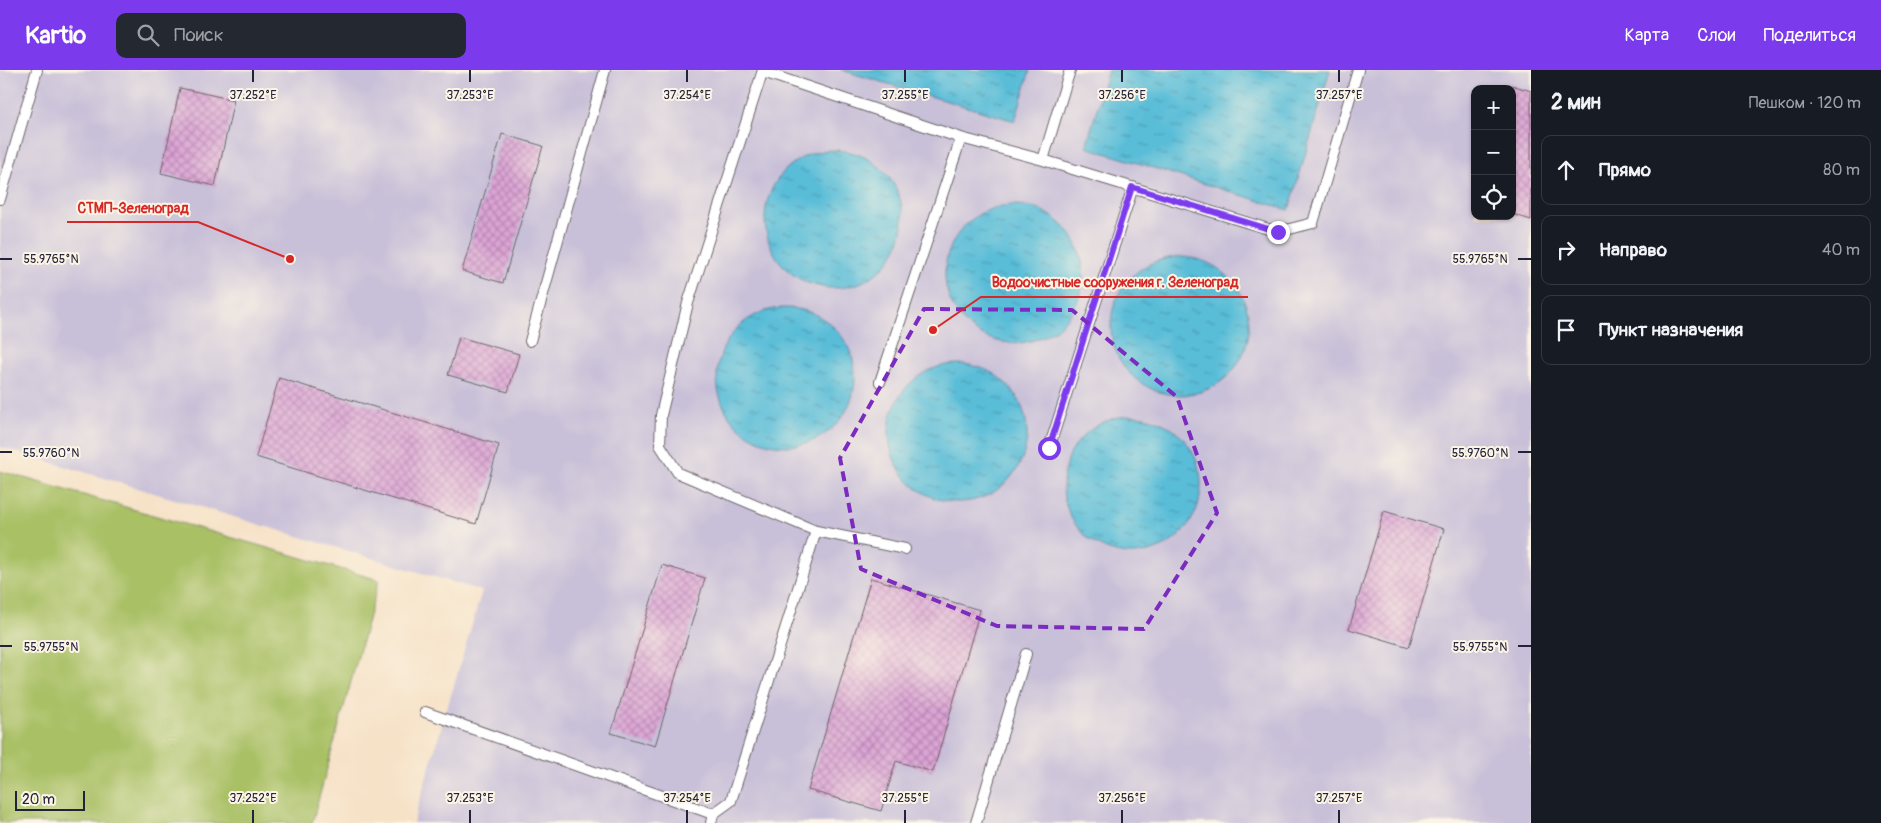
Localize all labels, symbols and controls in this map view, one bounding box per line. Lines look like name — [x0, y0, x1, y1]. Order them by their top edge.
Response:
search box — [116, 13, 466, 58]
text: Kartio — [25, 21, 86, 50]
icon: search — [134, 21, 162, 49]
text: Поиск — [174, 23, 224, 47]
text: Карта — [1625, 24, 1669, 47]
text: Слои — [1697, 24, 1735, 47]
text: Поделиться — [1763, 24, 1856, 47]
map controls — [1471, 85, 1516, 220]
button: + — [1471, 85, 1516, 130]
text: 37.252°E — [229, 88, 277, 103]
text: 37.253°E — [446, 88, 494, 103]
text: 37.254°E — [663, 88, 711, 103]
text: 37.255°E — [882, 88, 928, 103]
text: 37.256°E — [1098, 88, 1146, 103]
text: 37.257°E — [1316, 88, 1362, 103]
text: 2 мин — [1551, 89, 1601, 116]
text: Пешком · 120 m — [1749, 93, 1861, 113]
button: − — [1471, 130, 1516, 175]
icon: ahead — [1552, 156, 1580, 184]
text: Прямо — [1599, 158, 1651, 182]
text: 80 m — [1823, 160, 1860, 180]
button: locate — [1471, 175, 1516, 220]
callout: СТМП-Зеленоград — [67, 193, 198, 222]
text: СТМП-Зеленоград — [77, 200, 189, 217]
route end — [1267, 221, 1290, 244]
icon: right — [1552, 236, 1580, 264]
text: Направо — [1599, 238, 1667, 262]
text: 40 m — [1822, 240, 1860, 260]
text: 55.9765°N — [23, 252, 79, 267]
text: 55.9765°N — [1452, 252, 1508, 267]
callout: Водоочистные сооружения г. Зеленоград — [981, 268, 1248, 297]
text: Водоочистные сооружения г. Зеленоград — [992, 274, 1239, 291]
icon: arrive — [1552, 316, 1580, 344]
text: Пункт назначения — [1599, 318, 1743, 342]
route start — [1038, 437, 1061, 460]
text: 55.9760°N — [23, 446, 79, 461]
text: 55.9760°N — [1452, 446, 1508, 461]
text: 55.9755°N — [24, 640, 78, 655]
text: 55.9755°N — [1453, 640, 1507, 655]
scale bar — [15, 788, 85, 811]
text: 20 m — [22, 791, 55, 808]
text: 37.252°E — [229, 791, 277, 806]
text: 37.253°E — [446, 791, 494, 806]
text: 37.254°E — [663, 791, 711, 806]
text: 37.255°E — [882, 791, 928, 806]
text: 37.256°E — [1098, 791, 1146, 806]
text: 37.257°E — [1316, 791, 1362, 806]

